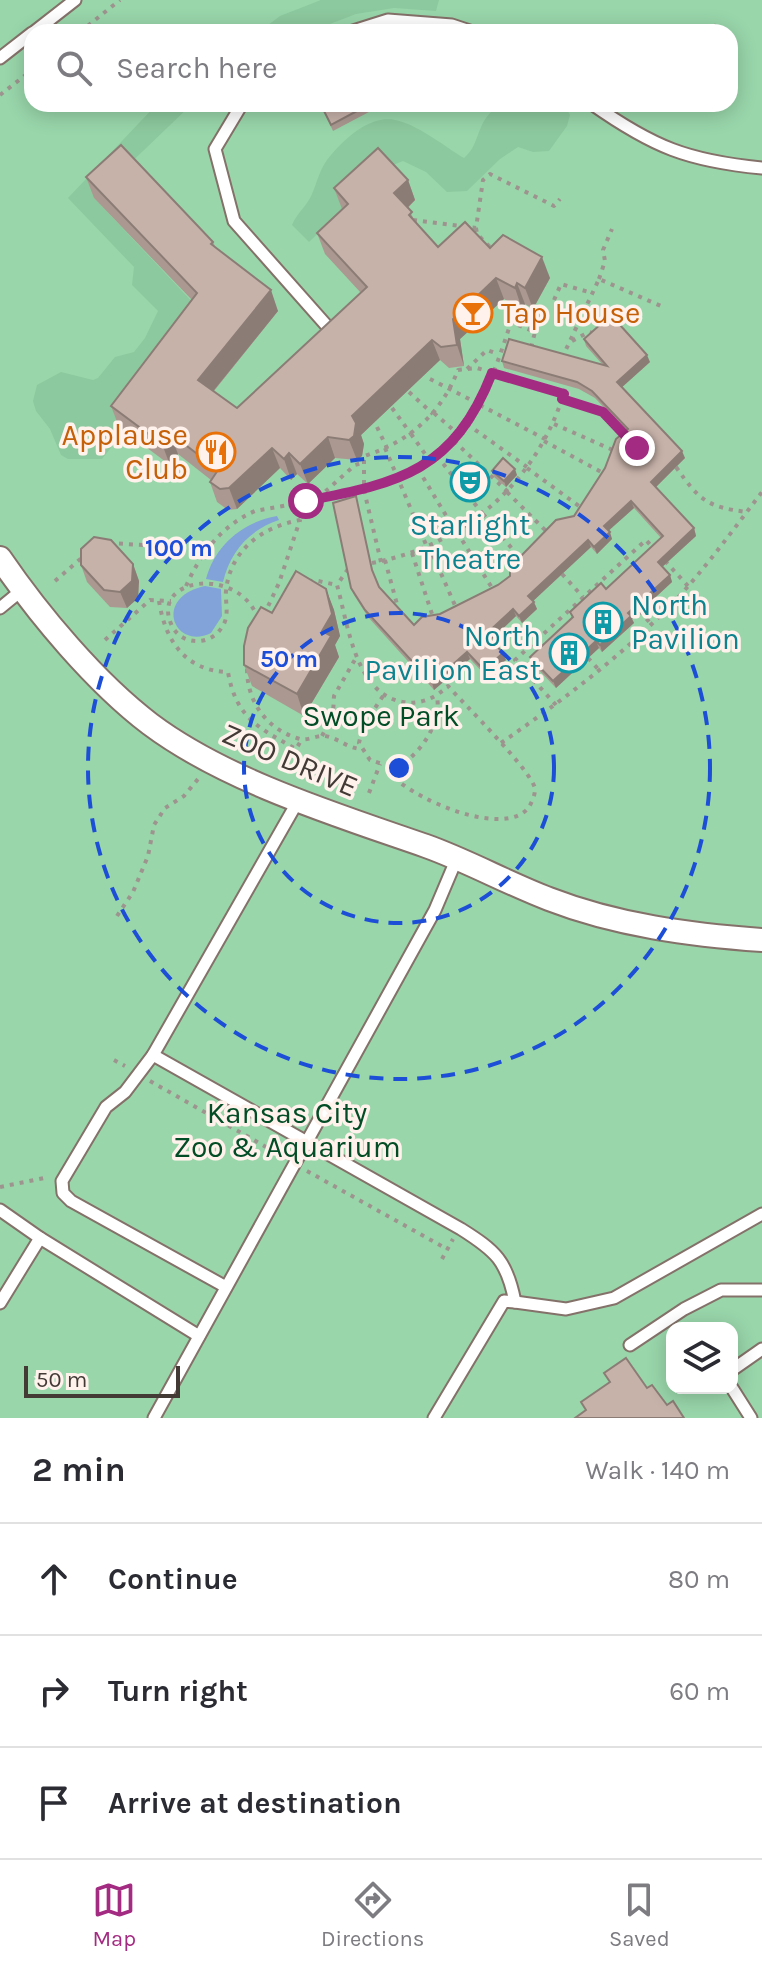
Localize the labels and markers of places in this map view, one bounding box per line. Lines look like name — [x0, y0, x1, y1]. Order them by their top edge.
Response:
bar icon: Tap House — [452, 292, 494, 334]
place label: Tap House — [501, 295, 640, 331]
place label: Applause Club — [61, 417, 188, 487]
restaurant icon: Applause Club — [195, 431, 237, 473]
theatre icon: Starlight Theatre — [449, 461, 491, 503]
place label: Starlight Theatre — [410, 507, 530, 577]
place label: North Pavilion — [631, 587, 740, 657]
building icon: North Pavilion — [582, 601, 624, 643]
place label: North Pavilion East — [364, 618, 541, 688]
building icon: North Pavilion East — [548, 632, 590, 674]
centre of rings — [385, 754, 413, 782]

